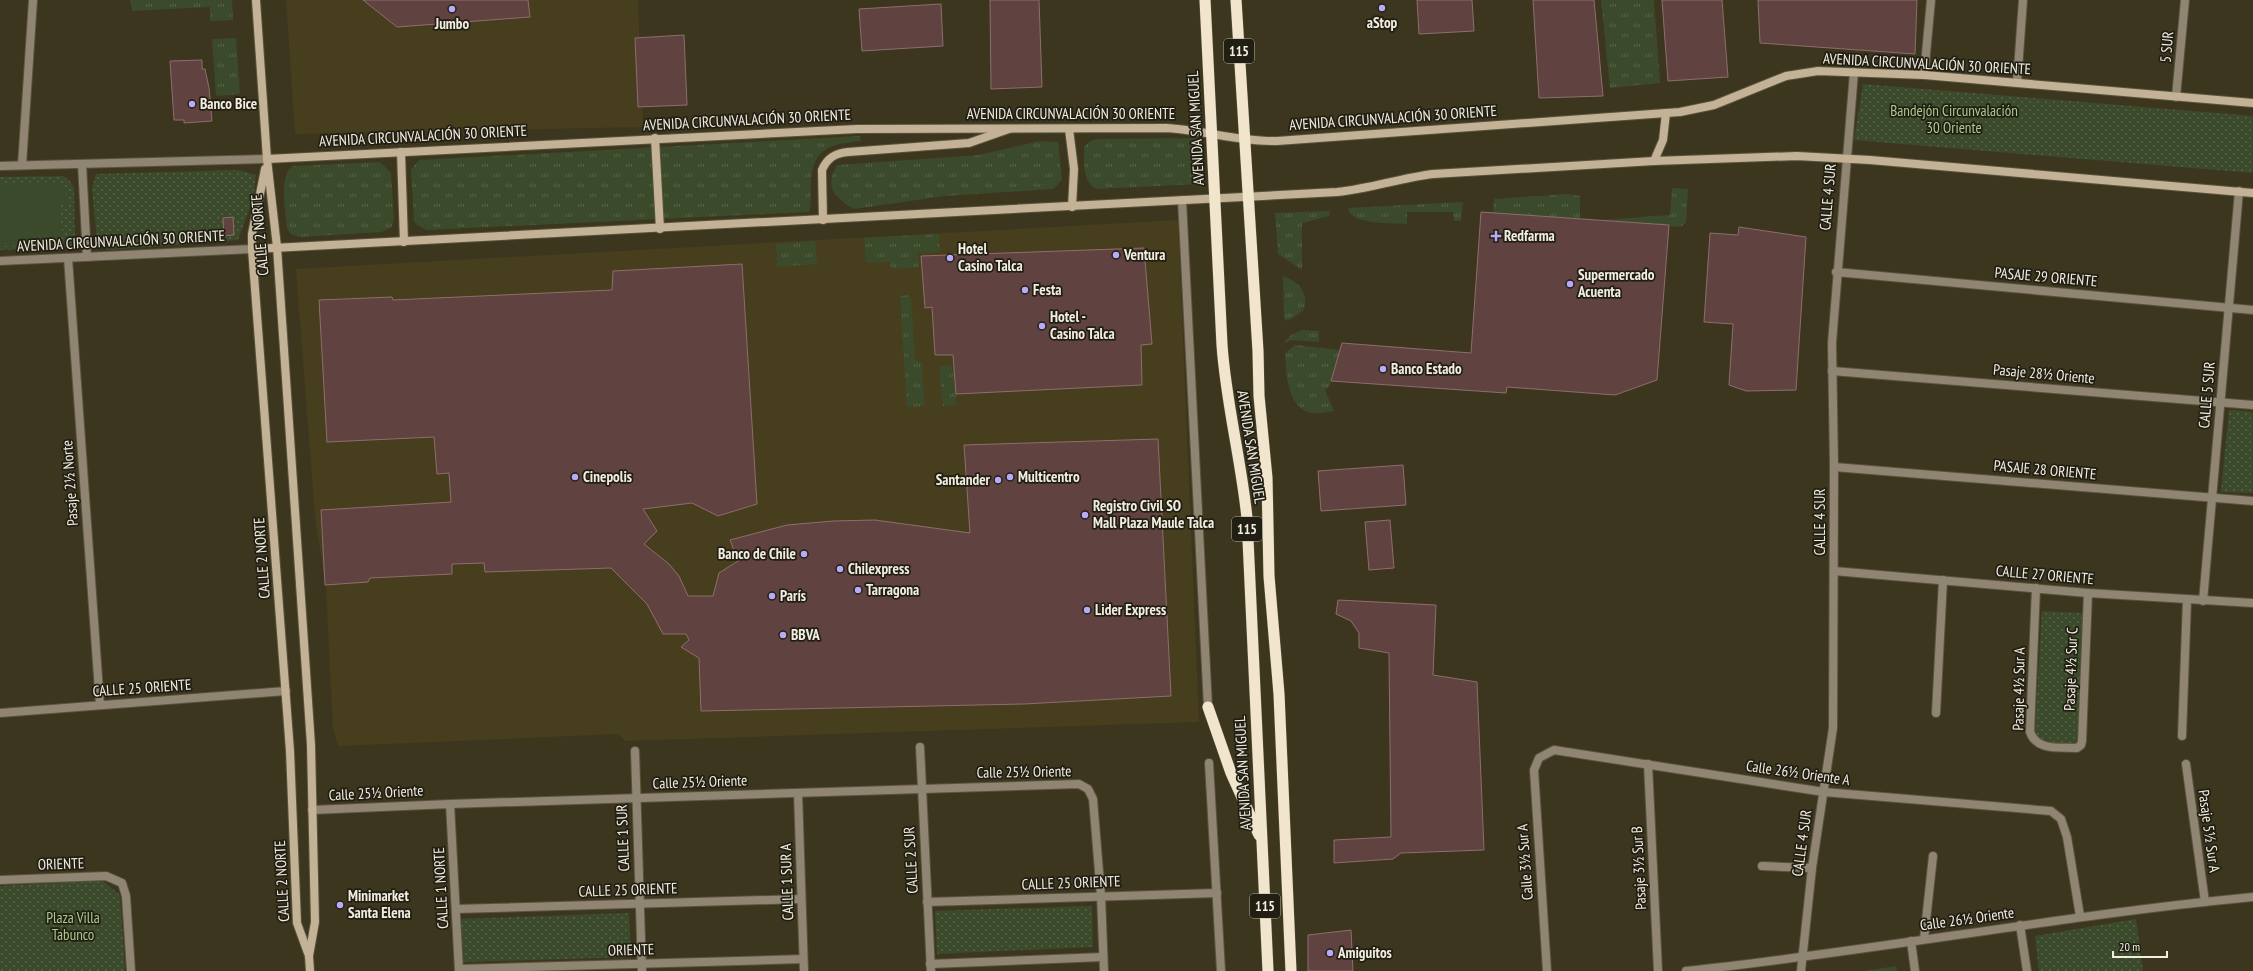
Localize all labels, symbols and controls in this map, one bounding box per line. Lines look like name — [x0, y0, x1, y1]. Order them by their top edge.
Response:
marker: aStop — [1377, 3, 1387, 13]
marker: Jumbo — [447, 4, 457, 14]
place label: aStop — [1367, 13, 1398, 32]
place label: Jumbo — [434, 14, 469, 33]
street label: 5 SUR — [2156, 31, 2177, 63]
road number: 115 — [1224, 39, 1254, 63]
street label: AVENIDA CIRCUNVALACIÓN 30 ORIENTE — [1822, 49, 2032, 78]
street label: AVENIDA SAN MIGUEL — [1183, 70, 1208, 186]
place label: Banco Bice — [200, 94, 257, 113]
marker: Banco Bice — [187, 99, 197, 109]
street label: AVENIDA CIRCUNVALACIÓN 30 ORIENTE — [1288, 101, 1498, 134]
park label: Bandejón Circunvalación 30 Oriente — [1890, 101, 2018, 137]
street label: AVENIDA CIRCUNVALACIÓN 30 ORIENTE — [967, 104, 1175, 123]
street label: AVENIDA CIRCUNVALACIÓN 30 ORIENTE — [642, 105, 852, 134]
street label: AVENIDA CIRCUNVALACIÓN 30 ORIENTE — [318, 121, 528, 150]
street label: CALLE 4 SUR — [1815, 163, 1840, 231]
street label: CALLE 2 NORTE — [246, 194, 273, 276]
street label: AVENIDA CIRCUNVALACIÓN 30 ORIENTE — [16, 226, 226, 255]
place label: Redfarma — [1504, 226, 1555, 245]
marker: Redfarma — [1491, 231, 1501, 241]
place label: Hotel Casino Talca — [958, 239, 1023, 275]
place label: Ventura — [1123, 245, 1165, 264]
marker: Ventura — [1111, 250, 1121, 260]
marker: Hotel Casino Talca — [945, 253, 955, 263]
street label: PASAJE 29 ORIENTE — [1994, 263, 2098, 290]
place label: Supermercado Acuenta — [1577, 265, 1655, 301]
marker: Supermercado Acuenta — [1565, 279, 1575, 289]
place label: Festa — [1033, 280, 1062, 299]
marker: Festa — [1020, 285, 1030, 295]
place label: Hotel - Casino Talca — [1050, 307, 1115, 343]
marker: Hotel - Casino Talca — [1037, 321, 1047, 331]
place label: Banco Estado — [1391, 359, 1462, 378]
street label: Pasaje 28½ Oriente — [1993, 360, 2096, 387]
street label: CALLE 5 SUR — [2194, 361, 2219, 429]
marker: Banco Estado — [1378, 364, 1388, 374]
street label: AVENIDA SAN MIGUEL — [1233, 389, 1270, 506]
street label: Pasaje 2½ Norte — [57, 440, 82, 526]
street label: PASAJE 28 ORIENTE — [1993, 456, 2097, 483]
place label: Cinepolis — [583, 467, 632, 486]
place label: Multicentro — [1018, 467, 1080, 486]
place label: Santander — [936, 470, 991, 489]
marker: Cinepolis — [570, 472, 580, 482]
marker: Multicentro — [1005, 472, 1015, 482]
marker: Santander — [993, 475, 1003, 485]
street label: CALLE 4 SUR — [1810, 488, 1829, 556]
place label: Registro Civil SO Mall Plaza Maule Talca — [1093, 496, 1214, 532]
marker: Registro Civil SO Mall Plaza Maule Talca — [1080, 510, 1090, 520]
street label: CALLE 2 NORTE — [249, 517, 274, 599]
road number: 115 — [1232, 517, 1262, 541]
place label: Banco de Chile — [718, 544, 796, 563]
marker: Banco de Chile — [799, 549, 809, 559]
place label: Chilexpress — [848, 559, 909, 578]
street label: CALLE 27 ORIENTE — [1995, 561, 2095, 588]
marker: Chilexpress — [835, 564, 845, 574]
place label: Tarragona — [866, 580, 919, 599]
marker: Tarragona — [853, 585, 863, 595]
place label: París — [780, 586, 806, 605]
marker: París — [767, 591, 777, 601]
place label: Lider Express — [1095, 600, 1166, 619]
marker: Lider Express — [1082, 605, 1092, 615]
place label: BBVA — [791, 625, 820, 644]
street label: Pasaje 4½ Sur C — [2060, 627, 2081, 711]
marker: BBVA — [778, 630, 788, 640]
street label: Pasaje 4½ Sur A — [2008, 646, 2029, 731]
street label: CALLE 25 ORIENTE — [92, 675, 192, 700]
street label: AVENIDA SAN MIGUEL — [1230, 715, 1255, 831]
street label: Calle 26½ Oriente A — [1745, 756, 1852, 789]
street label: Calle 25½ Oriente — [976, 761, 1072, 782]
street label: Calle 25½ Oriente — [652, 770, 748, 793]
street label: Calle 25½ Oriente — [328, 781, 424, 804]
street label: Pasaje 5½ Sur A — [2194, 788, 2225, 874]
street label: CALLE 1 SUR — [612, 804, 633, 872]
street label: CALLE 4 SUR — [1787, 808, 1816, 877]
street label: Calle 3½ Sur A — [1512, 822, 1537, 901]
street label: CALLE 2 SUR — [899, 826, 922, 894]
street label: Pasaje 3½ Sur B — [1627, 826, 1650, 910]
street label: CALLE 2 NORTE — [270, 840, 293, 922]
street label: CALLE 1 SUR A — [776, 842, 797, 921]
street label: CALLE 1 NORTE — [429, 847, 452, 929]
street label: ORIENTE — [37, 853, 85, 874]
street label: CALLE 25 ORIENTE — [1021, 871, 1121, 894]
street label: CALLE 25 ORIENTE — [578, 878, 678, 901]
place label: Minimarket Santa Elena — [348, 886, 411, 922]
road number: 115 — [1250, 894, 1280, 918]
marker: Minimarket Santa Elena — [335, 900, 345, 910]
street label: Calle 26½ Oriente — [1919, 902, 2015, 935]
park label: Plaza Villa Tabunco — [46, 908, 100, 944]
scale bar — [2113, 933, 2167, 959]
street label: ORIENTE — [607, 939, 655, 960]
text: 20 m — [2119, 939, 2140, 954]
place label: Amiguitos — [1337, 943, 1392, 962]
marker: Amiguitos — [1325, 948, 1335, 958]

